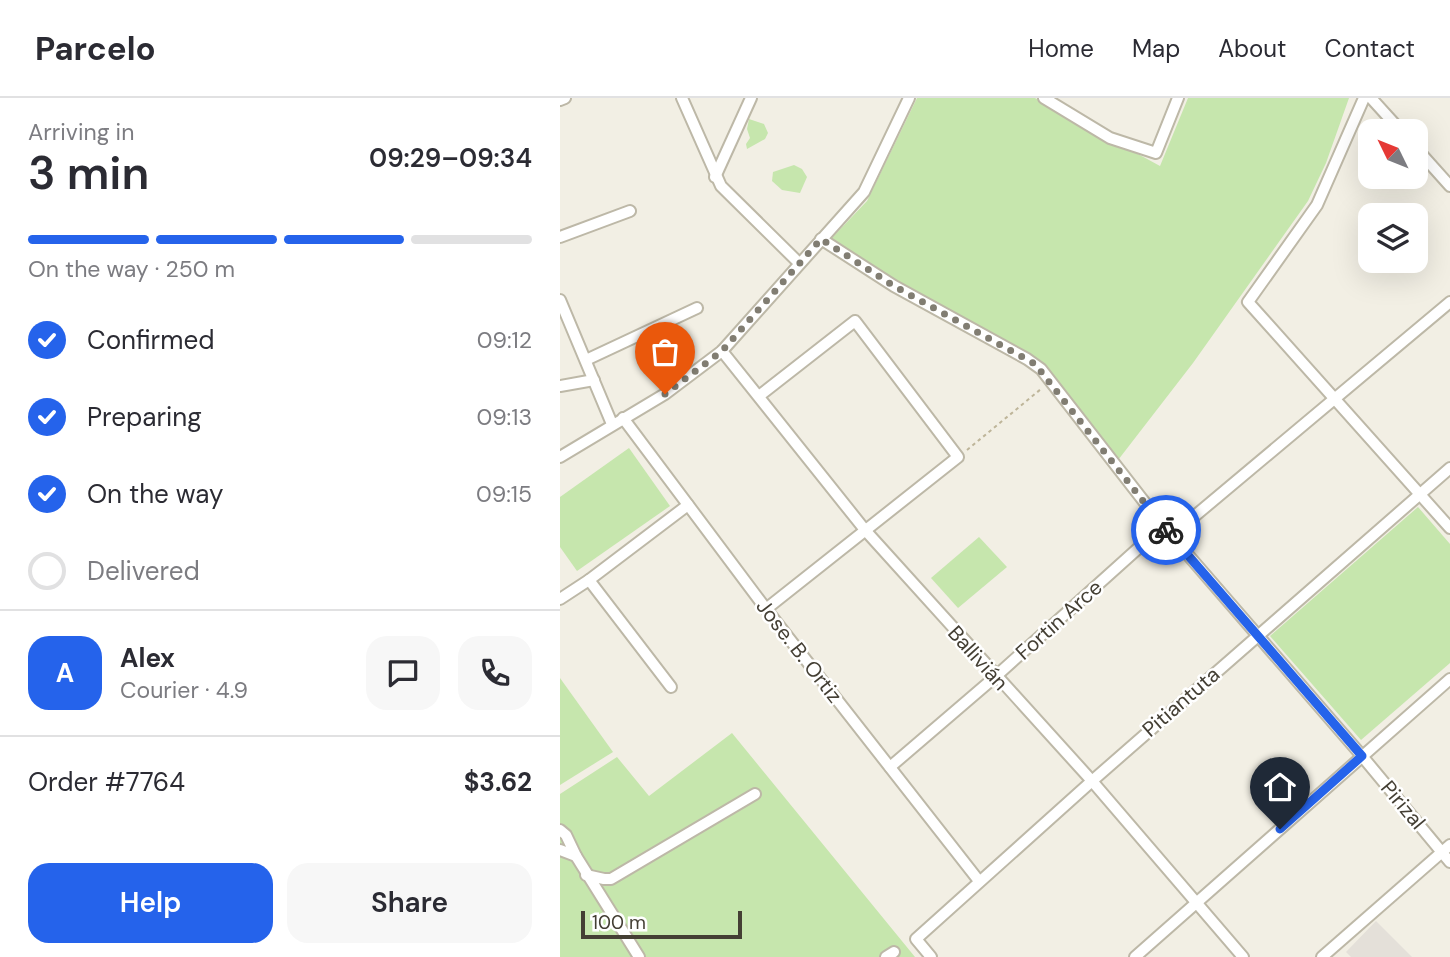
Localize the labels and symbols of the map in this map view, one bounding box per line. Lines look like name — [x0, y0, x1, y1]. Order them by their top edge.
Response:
north arrow — [1358, 119, 1428, 189]
pin — [635, 322, 695, 394]
courier — [1131, 495, 1201, 565]
street label: Fortin Arce — [1010, 574, 1108, 666]
street label: Jose. B. Ortiz — [750, 593, 848, 709]
street label: Ballivián — [941, 620, 1015, 696]
street label: Pitiantuta — [1136, 661, 1226, 743]
pin — [1250, 757, 1310, 829]
street label: Pirizal — [1374, 775, 1432, 835]
scale bar — [581, 908, 742, 940]

